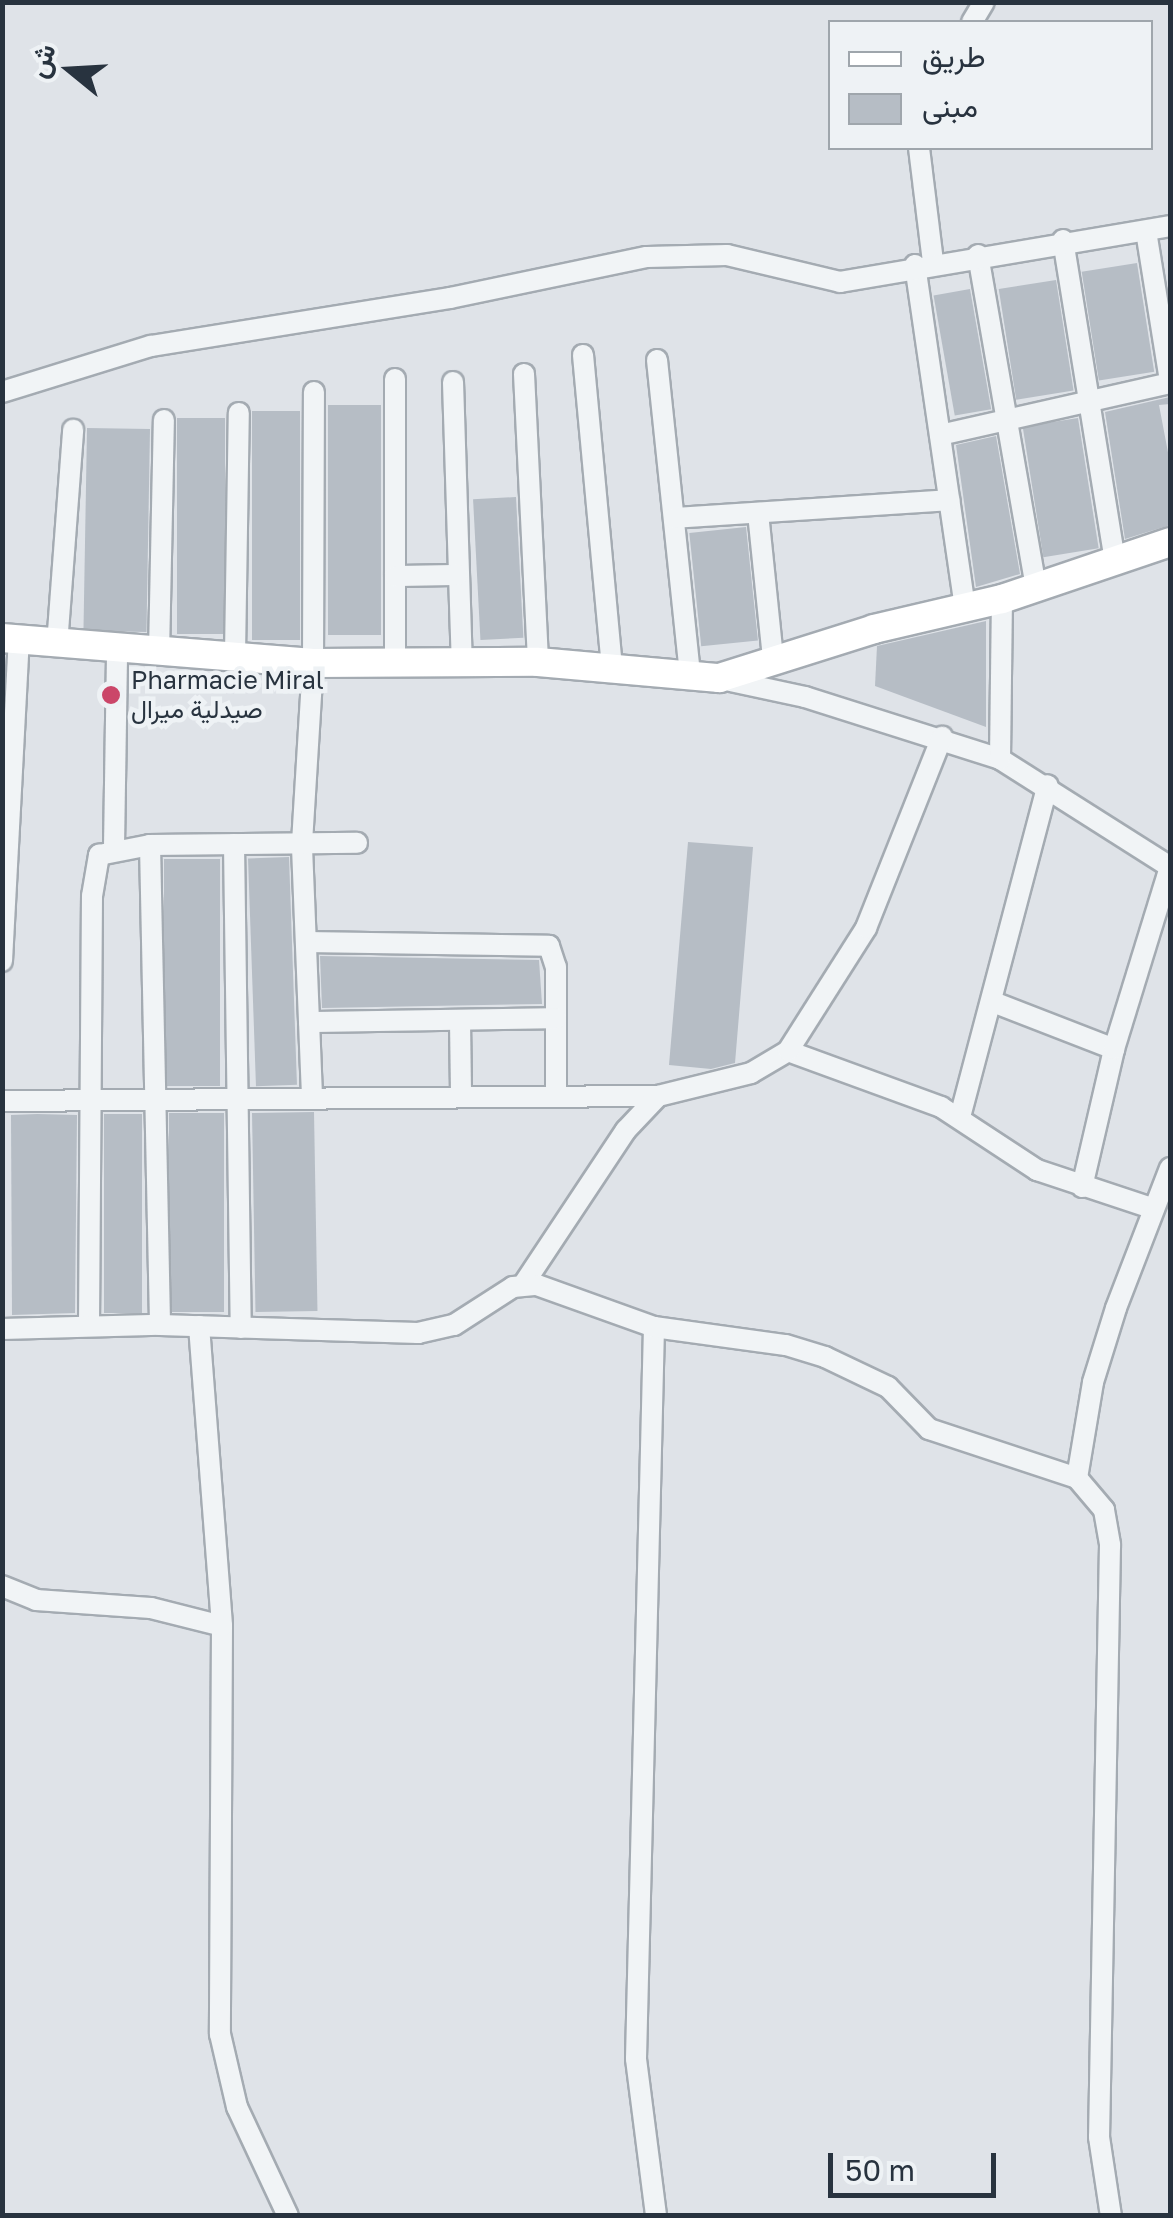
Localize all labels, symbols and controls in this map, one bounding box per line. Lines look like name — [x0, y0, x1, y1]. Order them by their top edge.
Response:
north arrow — [20, 20, 120, 120]
legend — [828, 20, 1153, 150]
text: طريق — [922, 38, 986, 74]
text: ش — [20, 39, 62, 82]
text: مبنى — [922, 88, 978, 124]
place label: Pharmacie Miral صيدلية ميرال — [131, 666, 324, 725]
marker: Pharmacie Miral صيدلية ميرال — [100, 684, 122, 706]
scale bar — [833, 2133, 1000, 2195]
text: 50 m — [845, 2152, 915, 2188]

